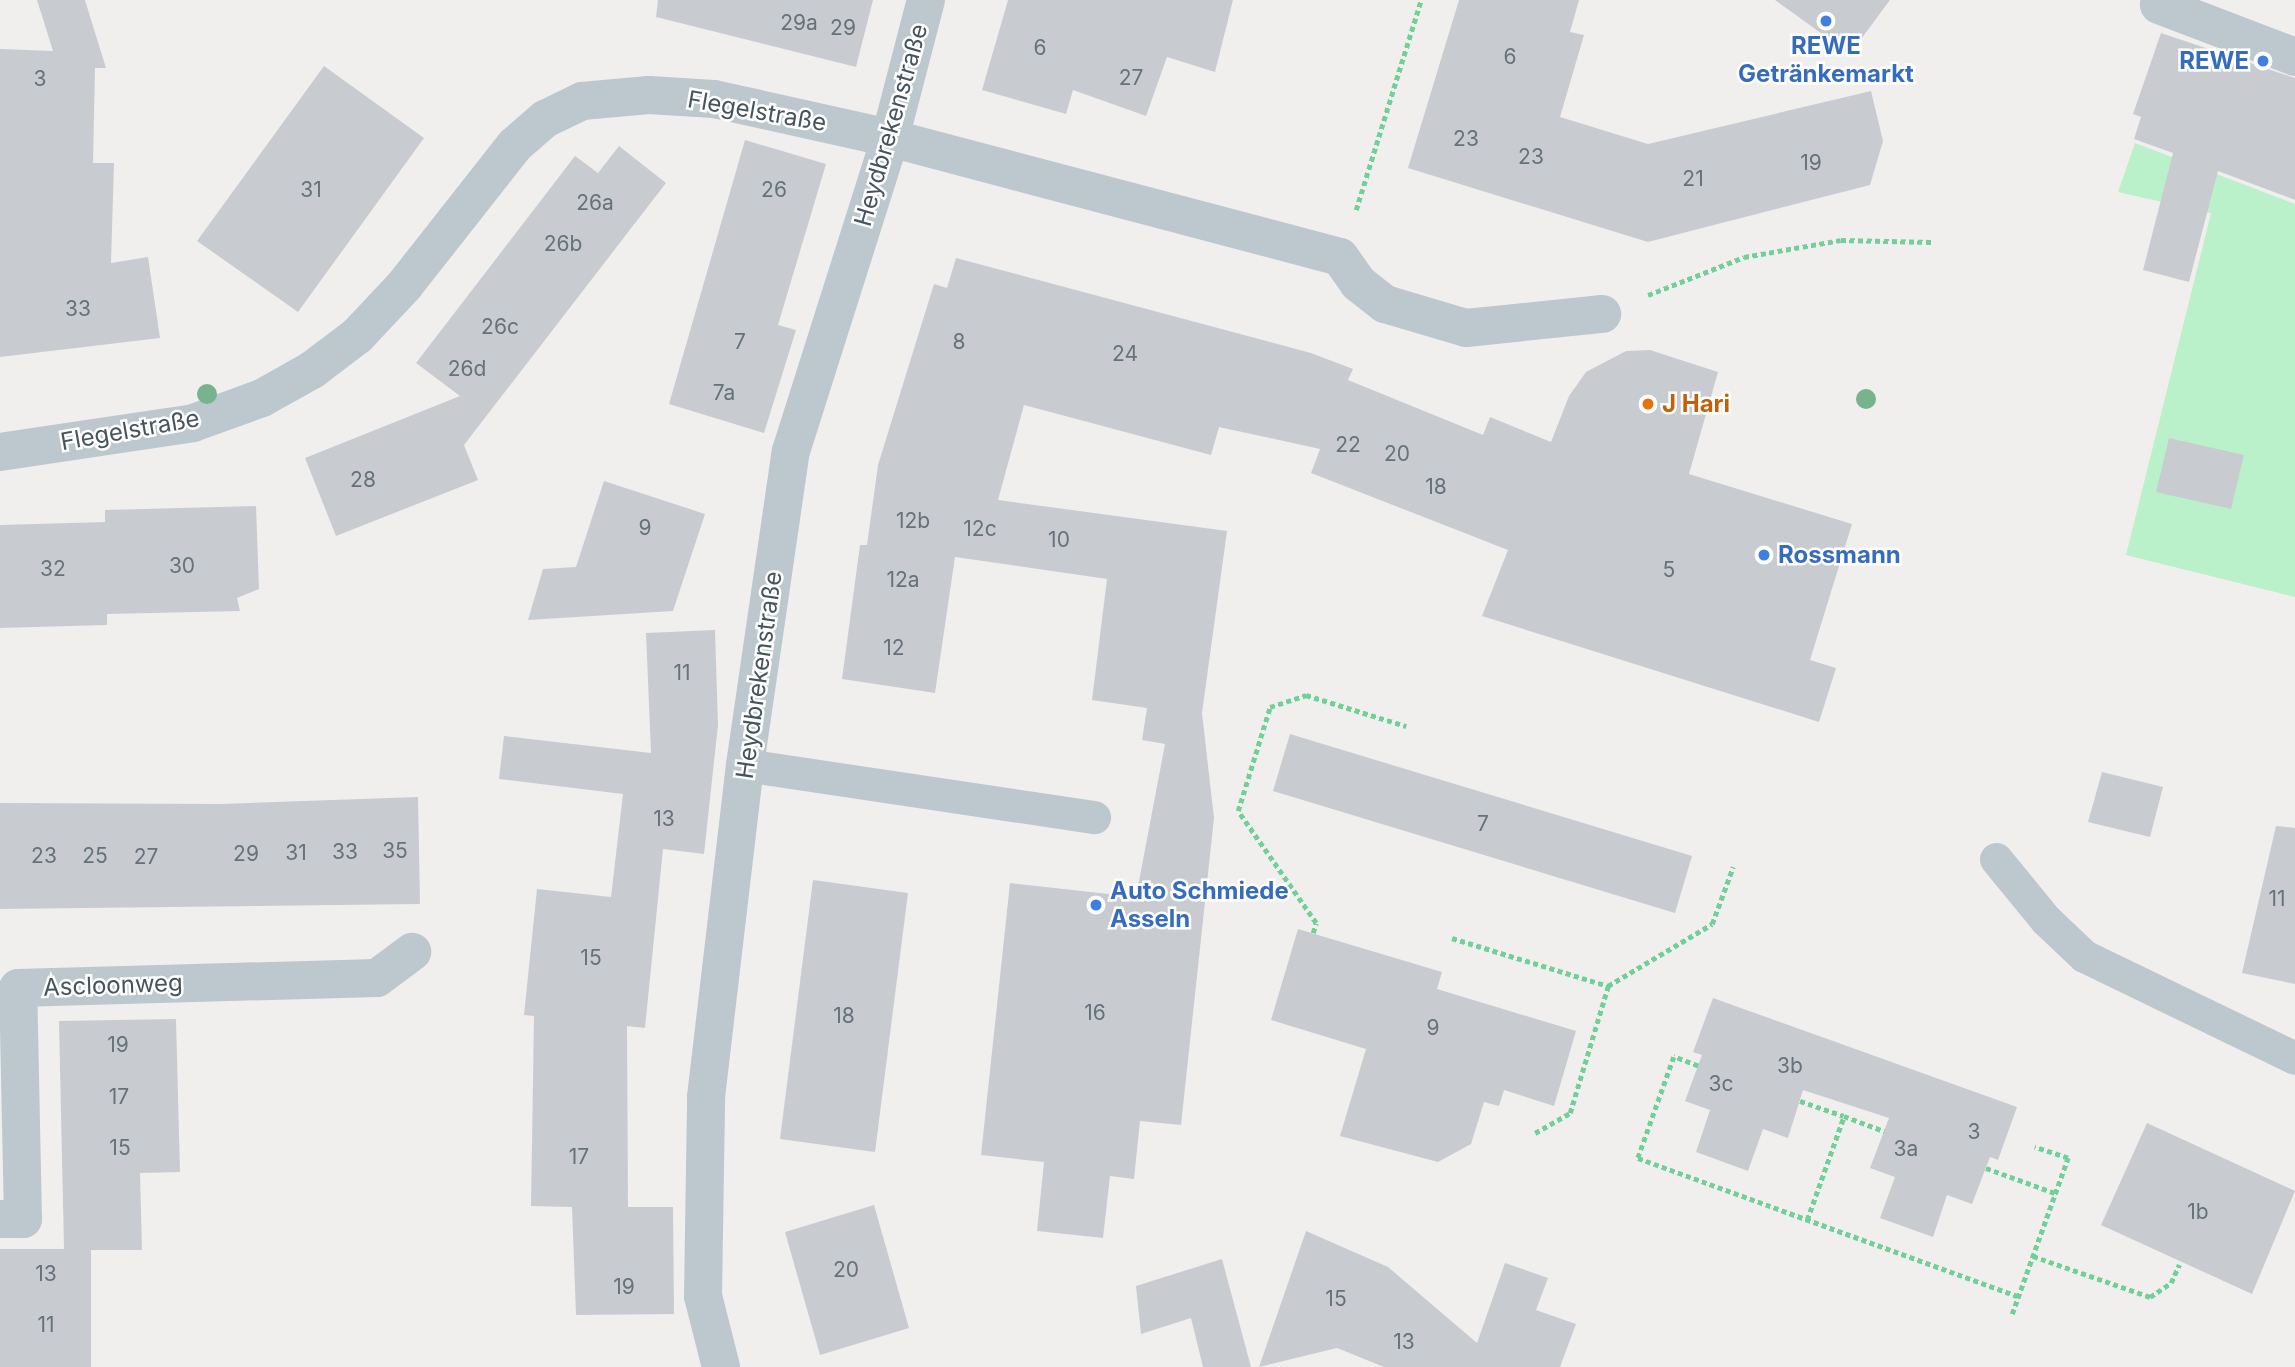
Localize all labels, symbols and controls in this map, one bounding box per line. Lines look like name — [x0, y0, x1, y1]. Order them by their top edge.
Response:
house number: 29a — [780, 10, 818, 36]
marker: REWE Getränkemarkt — [1818, 13, 1834, 29]
house number: 29 — [830, 15, 856, 41]
street label: Heydbrekenstraße — [848, 21, 934, 229]
place label: REWE Getränkemarkt — [1738, 32, 1914, 88]
house number: 6 — [1033, 35, 1047, 61]
house number: 6 — [1503, 44, 1517, 70]
place label: REWE — [2179, 47, 2249, 75]
marker: REWE — [2255, 53, 2271, 69]
house number: 27 — [1119, 65, 1143, 91]
house number: 3 — [34, 66, 46, 92]
street label: Flegelstraße — [685, 85, 829, 137]
house number: 23 — [1453, 126, 1479, 152]
house number: 23 — [1518, 144, 1544, 170]
house number: 19 — [1800, 150, 1822, 176]
house number: 21 — [1682, 166, 1704, 192]
house number: 31 — [300, 177, 322, 203]
house number: 26 — [761, 177, 787, 203]
house number: 26a — [576, 190, 614, 216]
house number: 26b — [544, 231, 582, 257]
house number: 33 — [65, 296, 91, 322]
house number: 26c — [481, 314, 519, 340]
house number: 7 — [734, 329, 746, 355]
house number: 8 — [953, 329, 965, 355]
house number: 24 — [1112, 341, 1138, 367]
house number: 26d — [448, 356, 486, 382]
house number: 7a — [713, 380, 735, 406]
place label: J Hari — [1662, 390, 1730, 418]
marker: J Hari — [1640, 396, 1656, 412]
street label: Flegelstraße — [58, 404, 202, 456]
house number: 22 — [1335, 432, 1361, 458]
house number: 20 — [1384, 441, 1410, 467]
house number: 28 — [350, 467, 376, 493]
house number: 18 — [1425, 474, 1447, 500]
house number: 12b — [896, 508, 930, 534]
house number: 9 — [638, 515, 652, 541]
house number: 12c — [963, 516, 997, 542]
house number: 10 — [1048, 527, 1070, 553]
place label: Rossmann — [1778, 541, 1901, 569]
marker: Rossmann — [1756, 547, 1772, 563]
house number: 30 — [169, 553, 195, 579]
house number: 32 — [40, 556, 66, 582]
house number: 5 — [1663, 557, 1675, 583]
house number: 12a — [886, 567, 920, 593]
street label: Heydbrekenstraße — [730, 570, 788, 780]
house number: 12 — [883, 635, 905, 661]
house number: 11 — [673, 660, 691, 686]
house number: 13 — [653, 806, 675, 832]
house number: 7 — [1477, 811, 1489, 837]
house number: 35 — [382, 838, 408, 864]
house number: 33 — [332, 839, 358, 865]
house number: 31 — [285, 840, 307, 866]
house number: 29 — [233, 841, 259, 867]
house number: 23 — [31, 843, 57, 869]
house number: 25 — [82, 843, 108, 869]
house number: 27 — [134, 844, 158, 870]
place label: Auto Schmiede Asseln — [1110, 877, 1289, 933]
house number: 11 — [2268, 886, 2286, 912]
marker: Auto Schmiede Asseln — [1088, 897, 1104, 913]
house number: 15 — [580, 945, 602, 971]
street label: Ascloonweg — [43, 968, 183, 1002]
house number: 16 — [1084, 1000, 1106, 1026]
house number: 18 — [833, 1003, 855, 1029]
house number: 9 — [1426, 1015, 1440, 1041]
house number: 19 — [107, 1032, 129, 1058]
house number: 3b — [1777, 1053, 1803, 1079]
house number: 3c — [1709, 1071, 1733, 1097]
house number: 17 — [109, 1084, 129, 1110]
house number: 3 — [1968, 1119, 1980, 1145]
house number: 15 — [109, 1135, 131, 1161]
house number: 3a — [1894, 1136, 1918, 1162]
house number: 17 — [569, 1144, 589, 1170]
house number: 1b — [2187, 1199, 2209, 1225]
house number: 20 — [833, 1257, 859, 1283]
house number: 13 — [35, 1261, 57, 1287]
house number: 19 — [613, 1274, 635, 1300]
house number: 15 — [1325, 1286, 1347, 1312]
house number: 11 — [37, 1312, 55, 1338]
house number: 13 — [1393, 1329, 1415, 1355]

